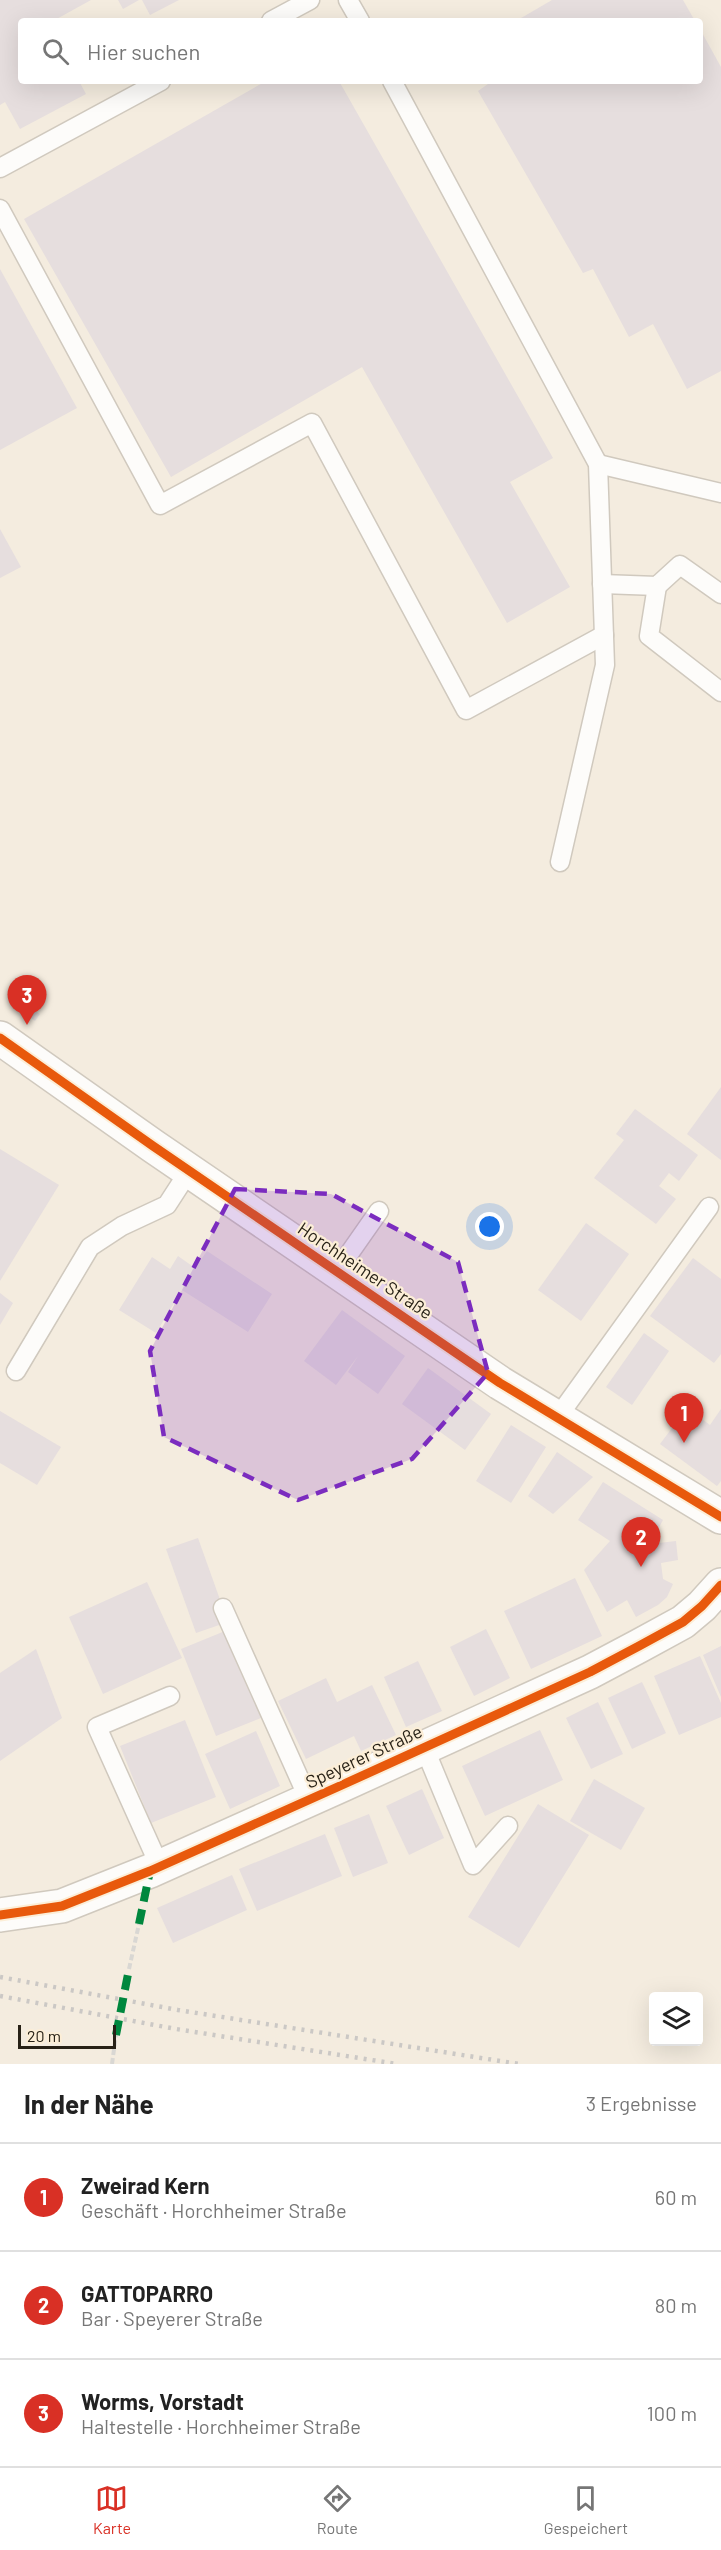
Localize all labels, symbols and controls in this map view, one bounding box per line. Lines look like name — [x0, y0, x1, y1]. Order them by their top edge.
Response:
search box — [18, 18, 703, 84]
icon: search — [39, 35, 72, 68]
text: Hier suchen — [87, 38, 200, 64]
pin: 3 — [8, 976, 46, 1025]
your location — [475, 1212, 504, 1241]
street label: Horchheimer Straße — [294, 1217, 437, 1323]
pin: 1 — [664, 1394, 704, 1443]
pin: 2 — [622, 1518, 660, 1567]
street label: Speyerer Straße — [302, 1720, 425, 1793]
map controls — [649, 1992, 703, 2046]
button: layers — [649, 1992, 703, 2046]
scale bar — [18, 2022, 116, 2050]
text: 20 m — [27, 2026, 61, 2045]
text: In der Nähe — [24, 2088, 154, 2119]
text: 3 Ergebnisse — [586, 2091, 697, 2115]
text: Zweirad Kern — [81, 2172, 210, 2198]
text: 1 — [40, 2185, 47, 2209]
text: 60 m — [655, 2185, 697, 2209]
text: Geschäft · Horchheimer Straße — [81, 2198, 347, 2222]
text: GATTOPARRO — [81, 2280, 213, 2306]
text: 2 — [38, 2293, 49, 2317]
text: 80 m — [655, 2293, 697, 2317]
text: Bar · Speyerer Straße — [81, 2306, 263, 2330]
text: Worms, Vorstadt — [81, 2388, 244, 2414]
text: 3 — [38, 2401, 49, 2425]
text: 100 m — [647, 2401, 697, 2425]
text: Haltestelle · Horchheimer Straße — [81, 2414, 361, 2438]
tab: Karte — [93, 2482, 131, 2537]
tab: Route — [317, 2482, 358, 2537]
tab: Gespeichert — [544, 2482, 628, 2537]

